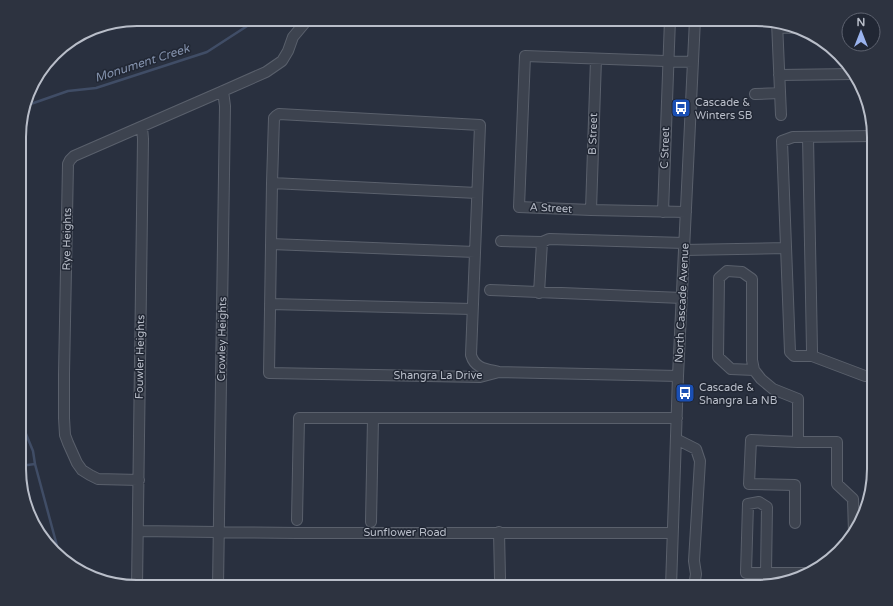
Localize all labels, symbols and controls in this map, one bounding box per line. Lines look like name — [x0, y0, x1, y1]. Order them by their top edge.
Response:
north arrow — [841, 12, 881, 52]
text: N — [857, 16, 865, 29]
water label: Monument Creek — [93, 41, 193, 85]
place label: Cascade & Winters SB — [695, 96, 753, 122]
bus stop icon: Cascade & Winters SB — [670, 97, 692, 119]
street label: B Street — [586, 113, 600, 155]
street label: C Street — [658, 127, 672, 169]
street label: A Street — [529, 200, 573, 216]
street label: Rye Heights — [60, 207, 74, 271]
street label: North Cascade Avenue — [672, 243, 692, 363]
street label: Crowley Heights — [215, 297, 229, 381]
street label: Fouwler Heights — [133, 315, 147, 399]
street label: Shangra La Drive — [394, 369, 482, 382]
place label: Cascade & Shangra La NB — [699, 381, 778, 407]
bus stop icon: Cascade & Shangra La NB — [674, 382, 696, 404]
street label: Sunflower Road — [363, 526, 447, 539]

